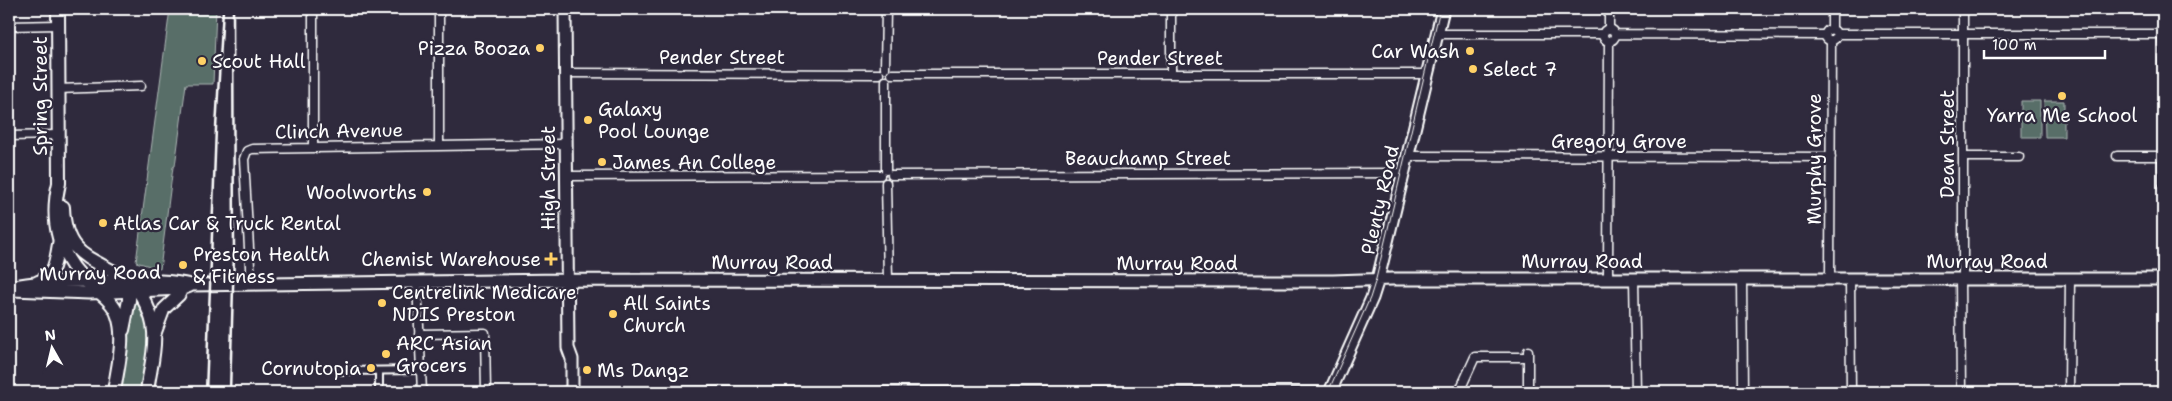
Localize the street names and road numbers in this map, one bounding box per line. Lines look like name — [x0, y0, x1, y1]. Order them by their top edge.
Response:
street label: Spring Street — [28, 36, 53, 156]
street label: Pender Street — [659, 45, 785, 70]
street label: Pender Street — [1097, 46, 1223, 71]
street label: Dean Street — [1935, 90, 1960, 198]
street label: Murphy Grove — [1802, 93, 1827, 225]
street label: Clinch Avenue — [275, 117, 403, 145]
street label: High Street — [536, 126, 561, 230]
street label: Gregory Grove — [1551, 129, 1687, 154]
street label: Plenty Road — [1355, 143, 1405, 257]
street label: Beauchamp Street — [1065, 146, 1231, 171]
street label: Murray Road — [1521, 249, 1643, 274]
street label: Murray Road — [1926, 249, 2048, 274]
street label: Murray Road — [711, 250, 833, 275]
street label: Murray Road — [1116, 251, 1238, 276]
street label: Murray Road — [39, 259, 161, 287]

